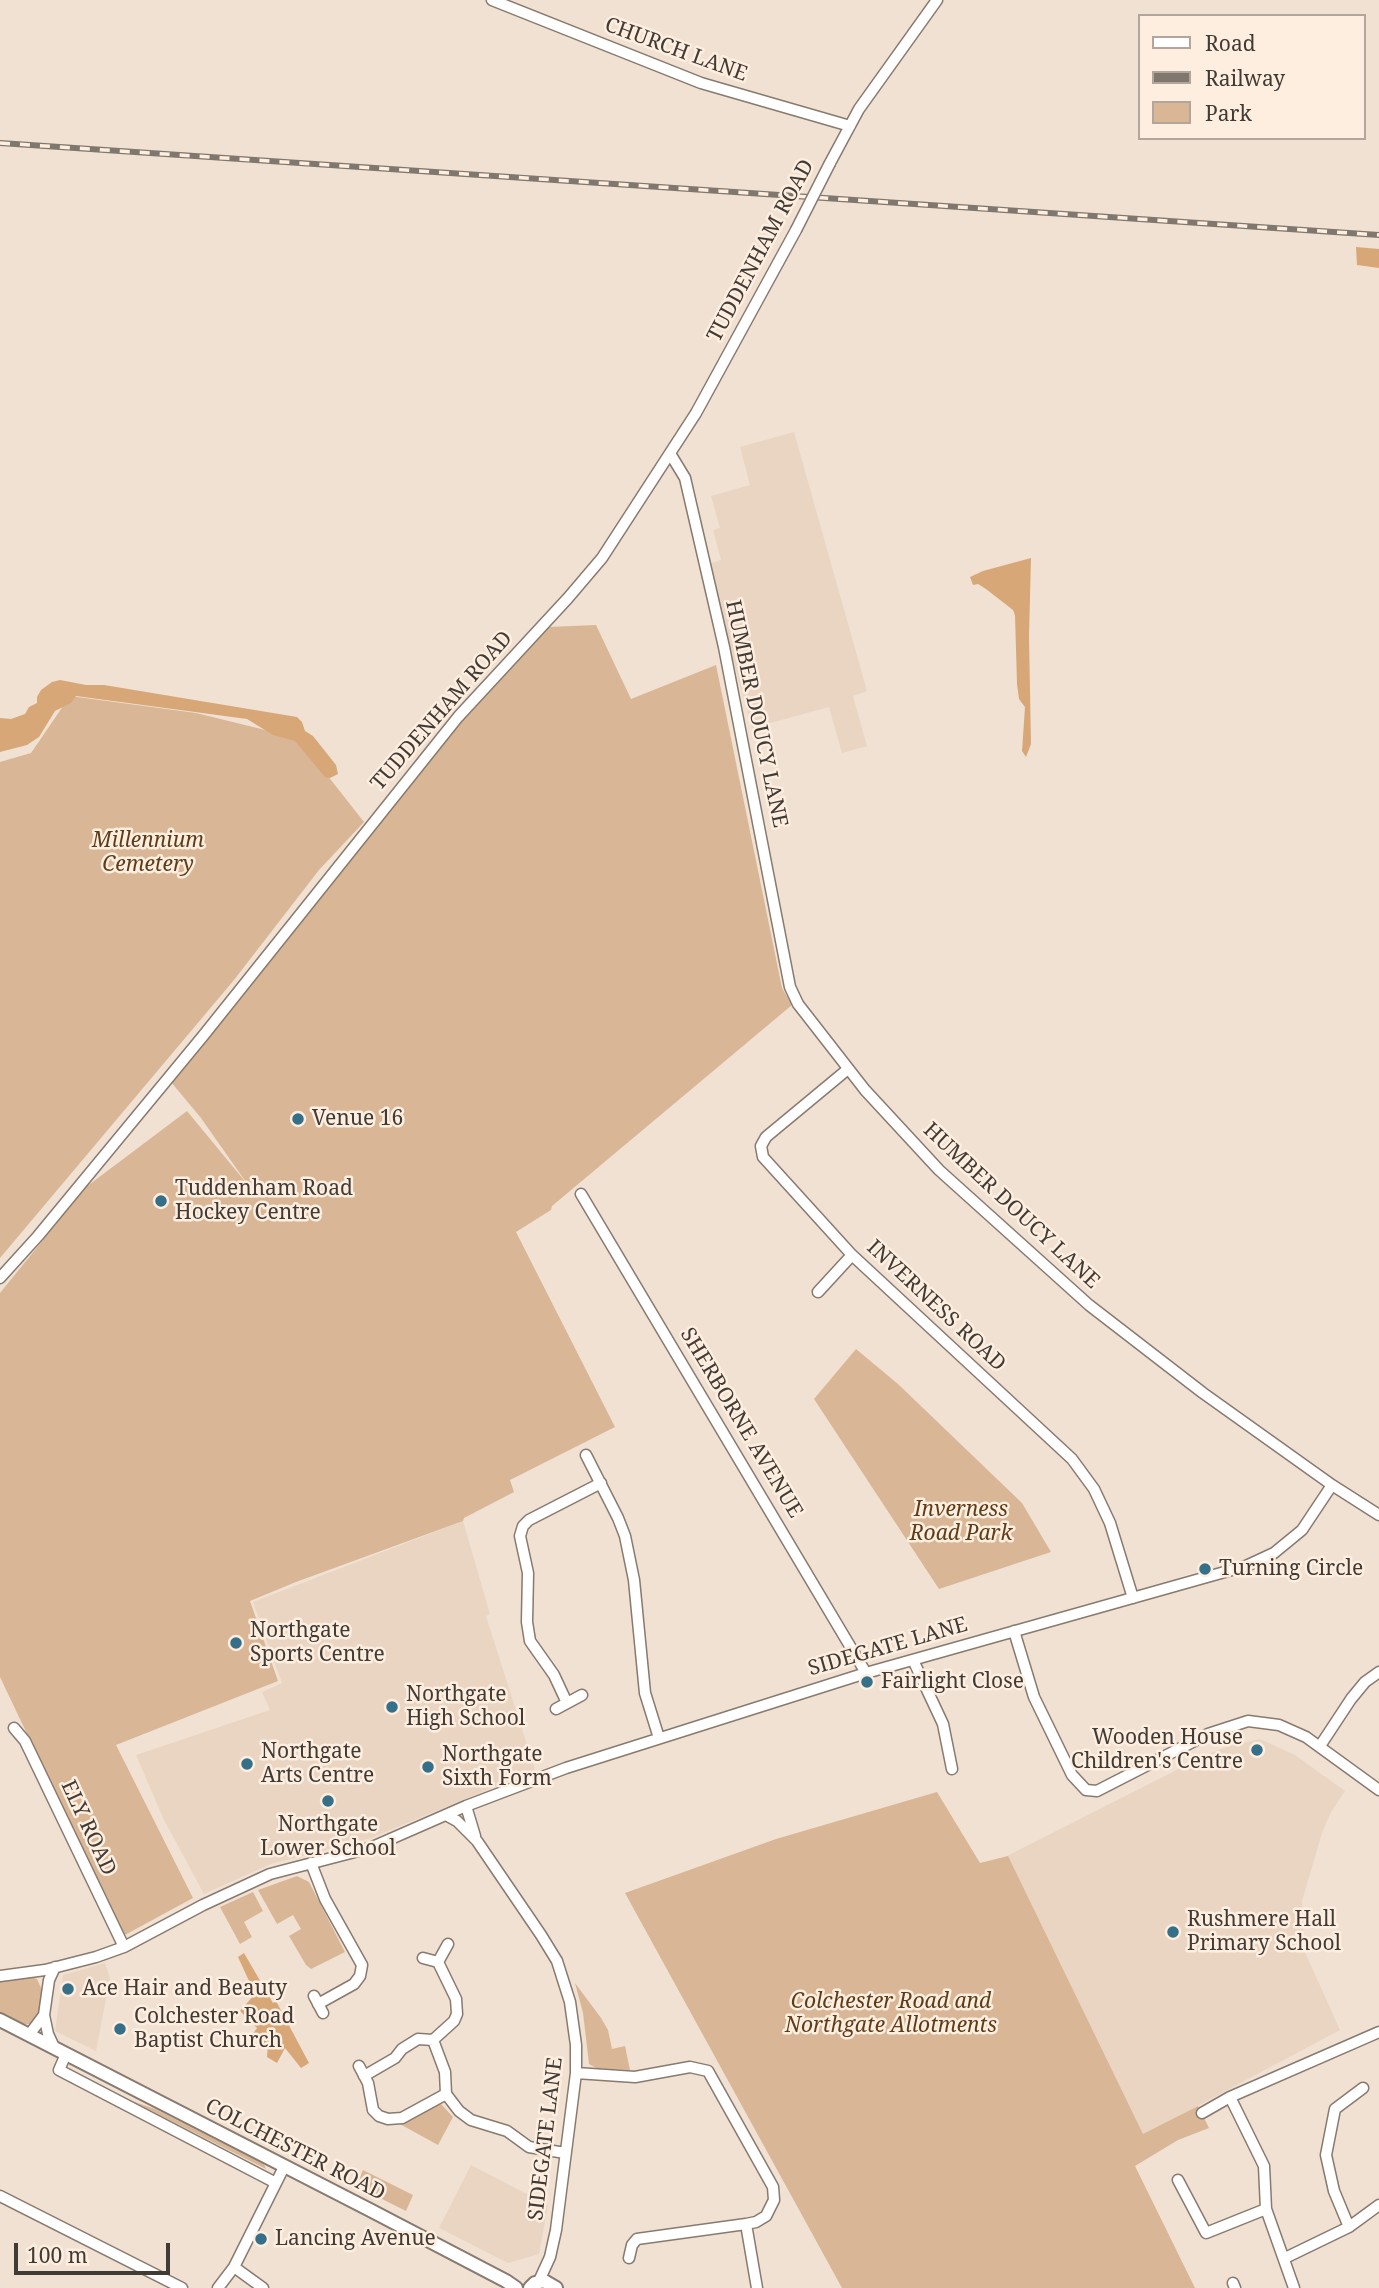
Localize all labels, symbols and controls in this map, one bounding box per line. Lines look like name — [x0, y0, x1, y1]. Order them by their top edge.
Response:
street label: CHURCH LANE — [601, 13, 751, 87]
legend — [1138, 14, 1365, 140]
text: Road — [1205, 29, 1256, 57]
text: Railway — [1205, 64, 1285, 92]
text: Park — [1205, 99, 1252, 127]
street label: TUDDENHAM ROAD — [702, 156, 820, 346]
street label: HUMBER DOUCY LANE — [720, 598, 792, 830]
street label: TUDDENHAM ROAD — [366, 626, 518, 796]
park label: Millennium Cemetery — [92, 828, 204, 878]
place label: Venue 16 — [312, 1106, 403, 1132]
marker: Venue 16 — [290, 1111, 306, 1127]
street label: HUMBER DOUCY LANE — [918, 1118, 1104, 1294]
place label: Tuddenham Road Hockey Centre — [175, 1176, 353, 1226]
marker: Tuddenham Road Hockey Centre — [153, 1193, 169, 1209]
street label: INVERNESS ROAD — [861, 1235, 1011, 1377]
street label: SHERBORNE AVENUE — [674, 1323, 808, 1523]
park label: Inverness Road Park — [910, 1497, 1012, 1547]
place label: Turning Circle — [1219, 1556, 1363, 1582]
marker: Turning Circle — [1197, 1561, 1213, 1577]
street label: SIDEGATE LANE — [805, 1612, 971, 1682]
place label: Northgate Sports Centre — [250, 1618, 385, 1668]
marker: Northgate Sports Centre — [228, 1635, 244, 1651]
place label: Fairlight Close — [881, 1669, 1024, 1695]
marker: Fairlight Close — [859, 1674, 875, 1690]
place label: Northgate High School — [406, 1682, 525, 1732]
marker: Northgate High School — [384, 1699, 400, 1715]
place label: Wooden House Children's Centre — [1071, 1725, 1243, 1775]
place label: Northgate Arts Centre — [261, 1739, 374, 1789]
place label: Northgate Sixth Form — [442, 1742, 552, 1792]
marker: Wooden House Children's Centre — [1249, 1742, 1265, 1758]
marker: Northgate Arts Centre — [239, 1756, 255, 1772]
marker: Northgate Sixth Form — [420, 1759, 436, 1775]
street label: ELY ROAD — [55, 1776, 121, 1880]
marker: Northgate Lower School — [320, 1793, 336, 1809]
place label: Northgate Lower School — [260, 1812, 396, 1862]
place label: Rushmere Hall Primary School — [1187, 1907, 1341, 1957]
marker: Rushmere Hall Primary School — [1165, 1924, 1181, 1940]
place label: Ace Hair and Beauty — [82, 1976, 287, 2002]
marker: Ace Hair and Beauty — [60, 1981, 76, 1997]
park label: Colchester Road and Northgate Allotments — [785, 1989, 997, 2039]
place label: Colchester Road Baptist Church — [134, 2004, 294, 2054]
marker: Colchester Road Baptist Church — [112, 2021, 128, 2037]
street label: SIDEGATE LANE — [523, 2056, 569, 2222]
street label: COLCHESTER ROAD — [201, 2094, 389, 2206]
place label: Lancing Avenue — [275, 2226, 436, 2252]
scale bar — [18, 2228, 173, 2272]
marker: Lancing Avenue — [253, 2231, 269, 2247]
text: 100 m — [27, 2241, 88, 2269]

